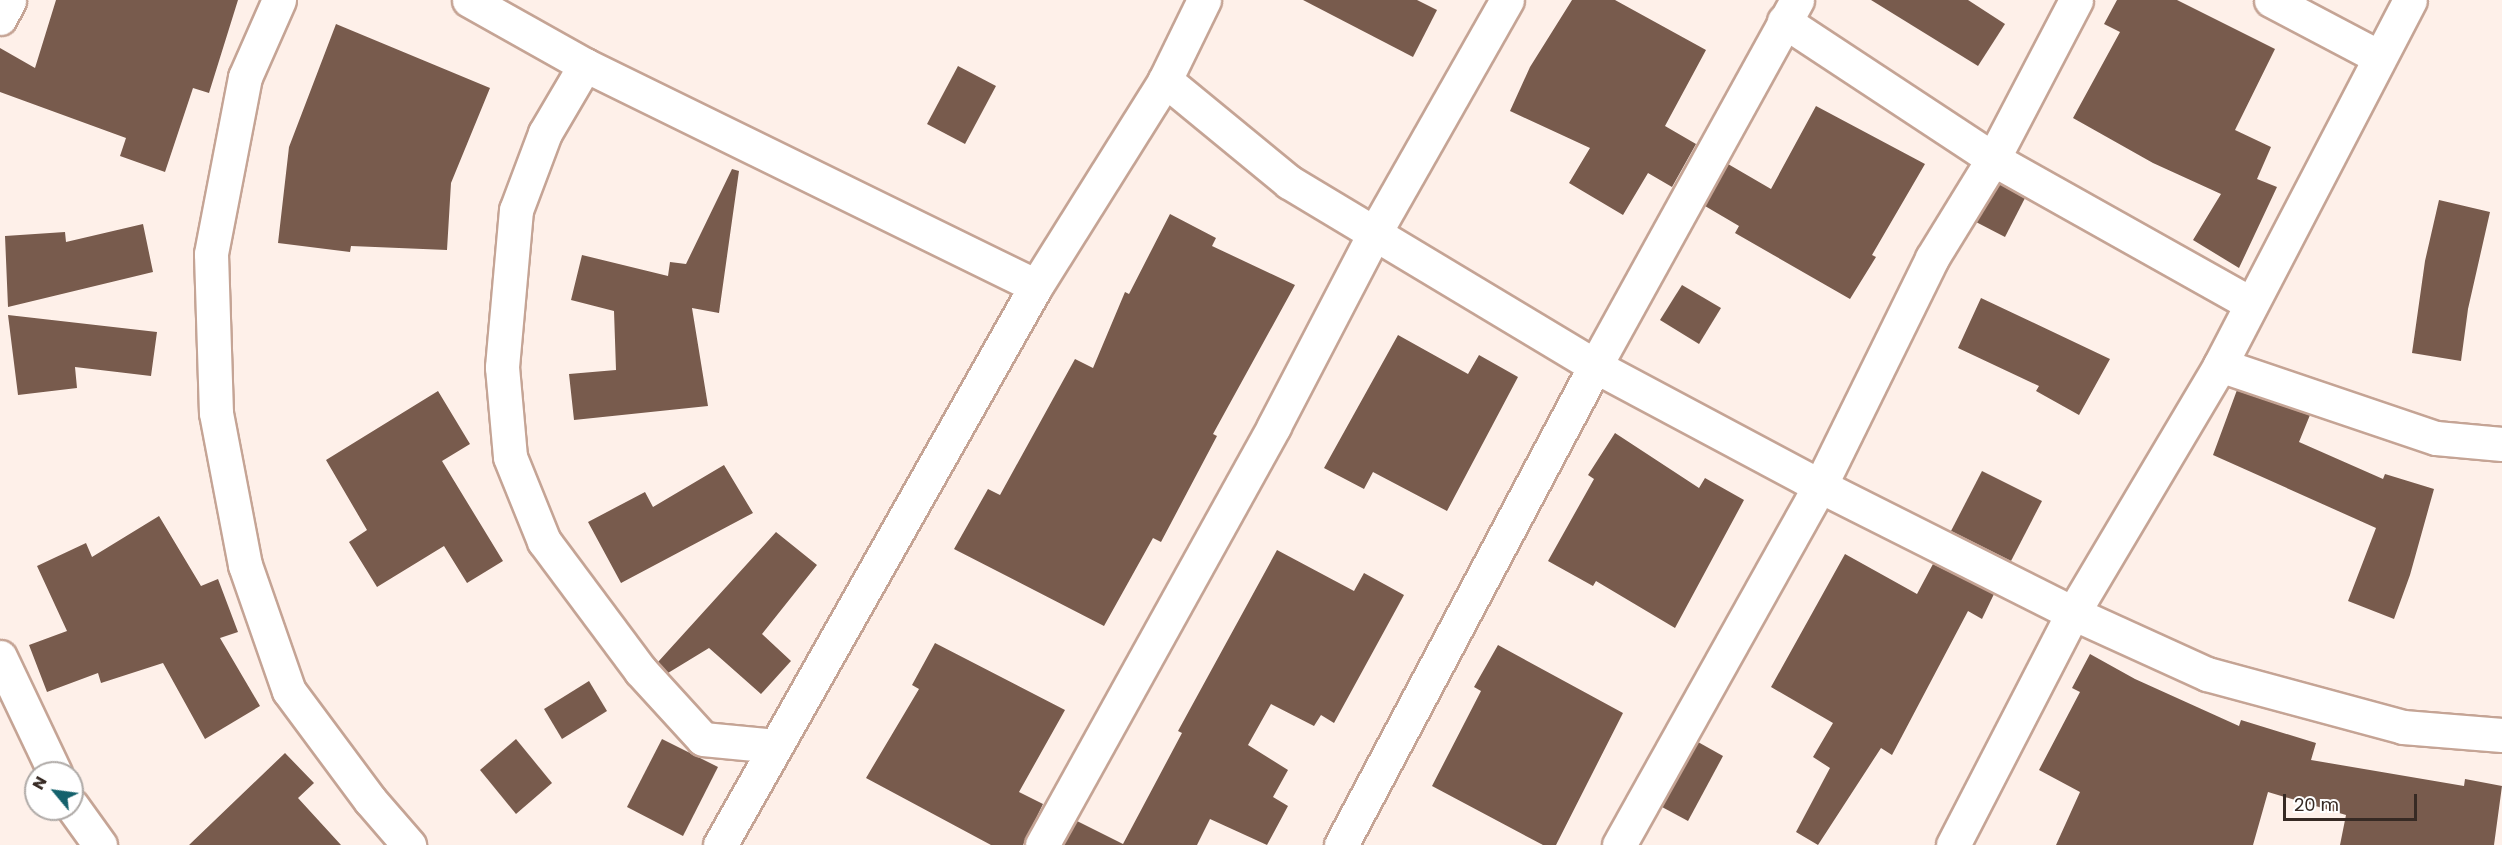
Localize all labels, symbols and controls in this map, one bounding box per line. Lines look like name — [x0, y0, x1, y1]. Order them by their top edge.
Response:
north arrow — [24, 761, 84, 821]
text: N — [27, 772, 53, 794]
scale bar — [2286, 782, 2420, 820]
text: 20 m — [2294, 792, 2339, 817]

